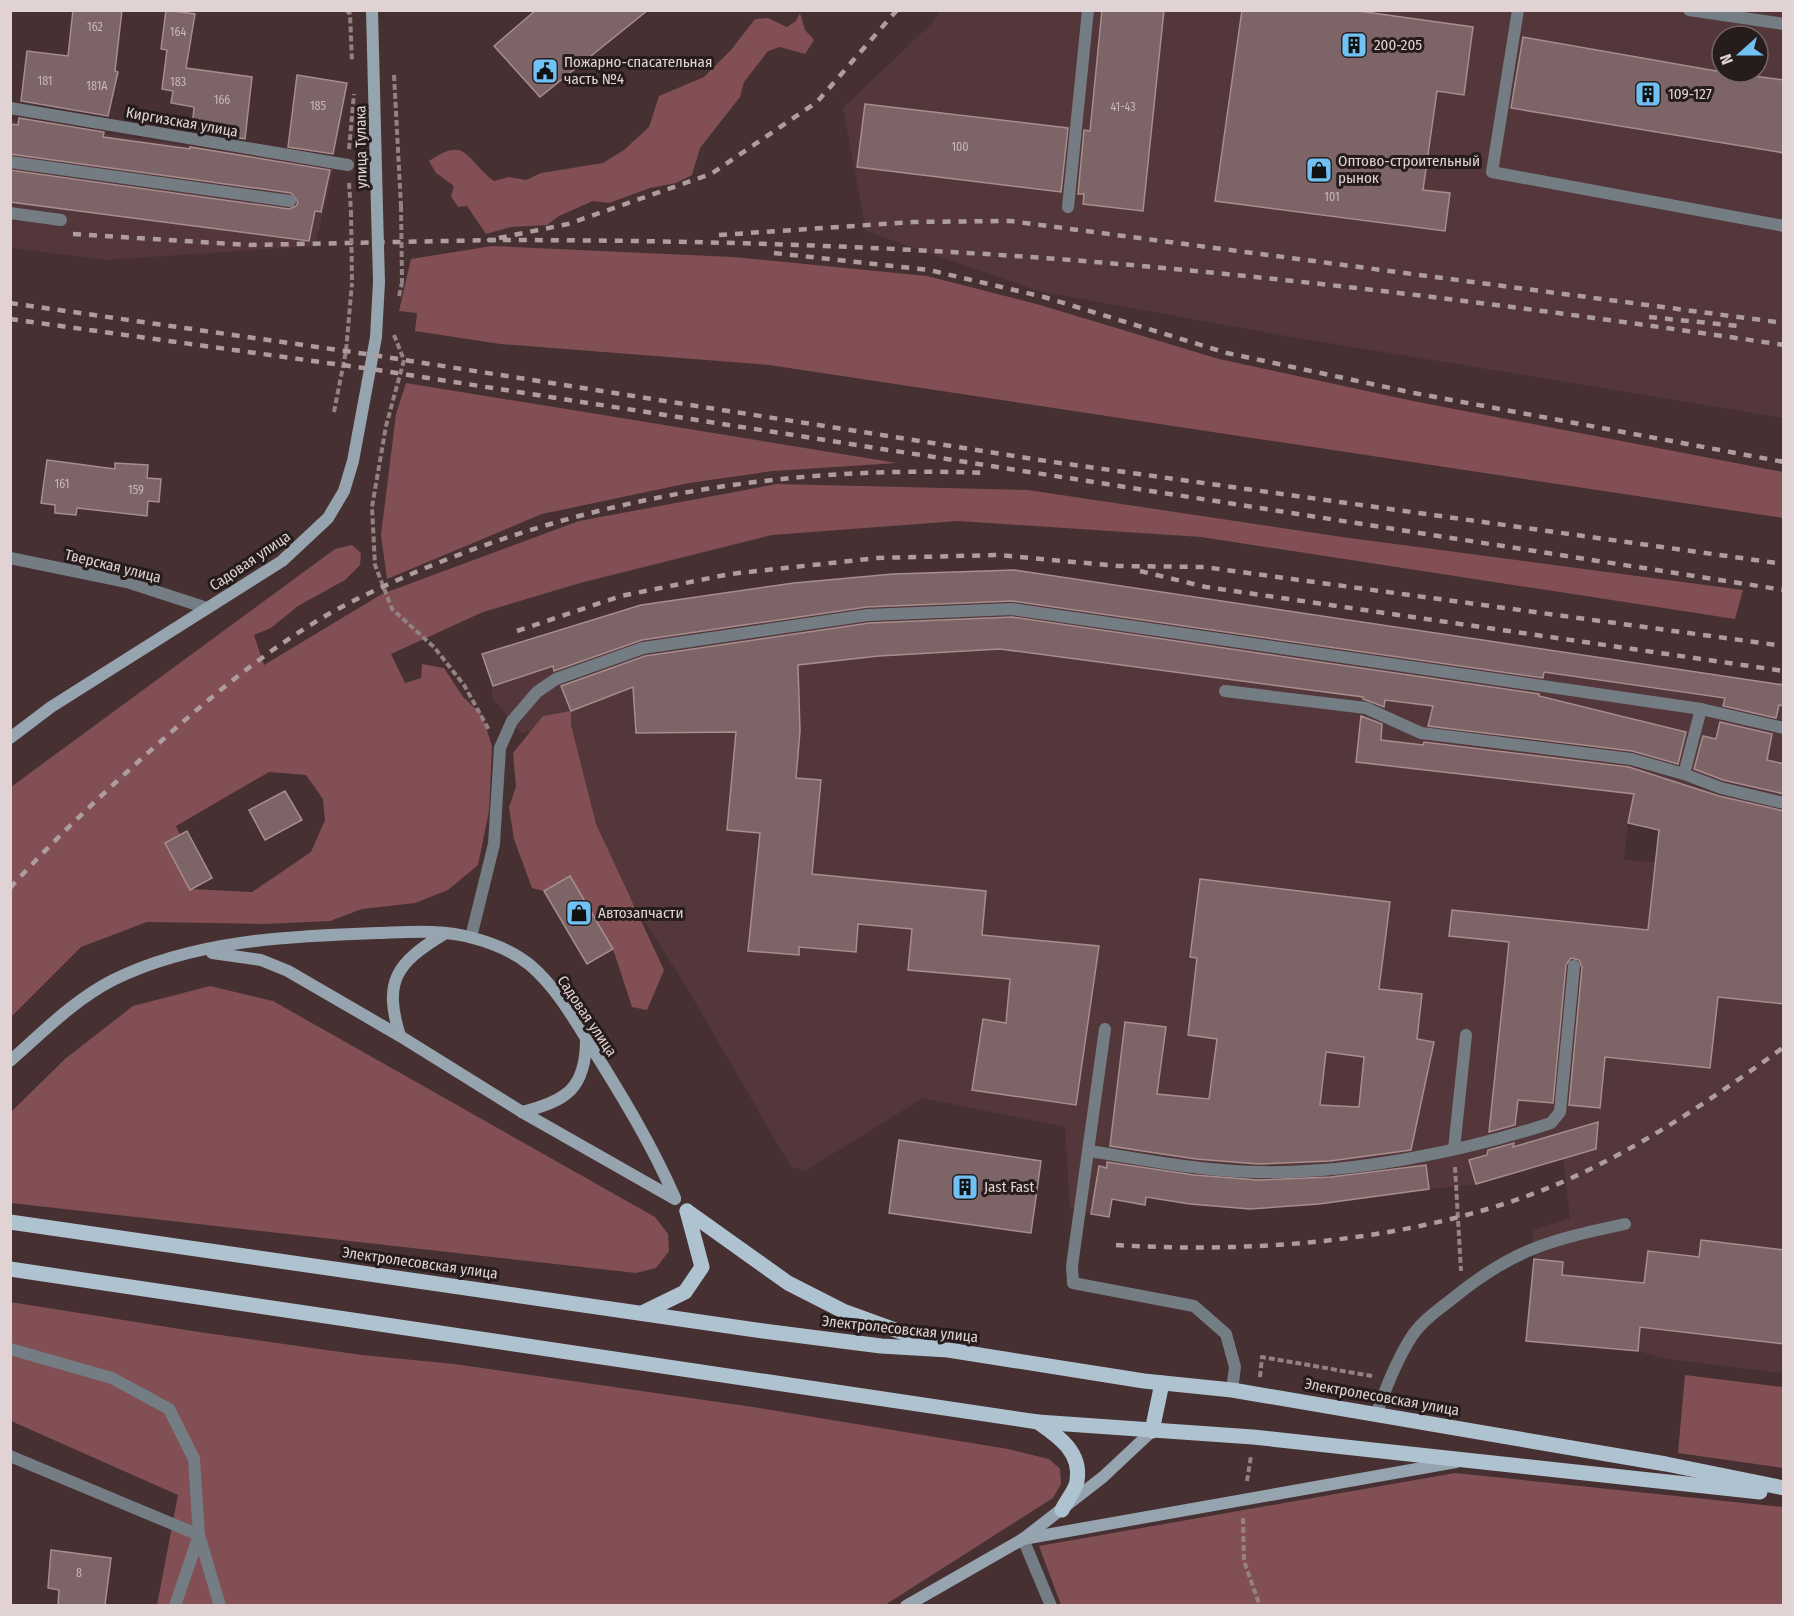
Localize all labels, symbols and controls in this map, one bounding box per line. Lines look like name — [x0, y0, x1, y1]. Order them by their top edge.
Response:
house number: 162 — [87, 20, 103, 34]
north arrow — [1710, 24, 1770, 84]
house number: 164 — [170, 25, 186, 39]
building icon: 200-205 — [1339, 30, 1369, 60]
place label: 200-205 — [1374, 36, 1422, 54]
text: N — [1716, 51, 1737, 67]
place label: Пожарно-спасательная часть №4 — [564, 53, 712, 88]
public building icon: Пожарно-спасательная часть №4 — [530, 56, 560, 86]
house number: 181 — [37, 74, 53, 88]
house number: 183 — [170, 75, 186, 89]
house number: 181А — [86, 79, 108, 93]
building icon: 109-127 — [1633, 79, 1663, 109]
place label: 109-127 — [1668, 85, 1712, 103]
house number: 166 — [214, 93, 230, 107]
house number: 185 — [310, 99, 327, 113]
house number: 41-43 — [1110, 100, 1136, 114]
street label: Киргизская улица — [124, 103, 240, 141]
street label: улица Тулака — [351, 105, 371, 189]
house number: 100 — [951, 140, 969, 154]
place label: Оптово-строительный рынок — [1338, 152, 1480, 187]
shop icon: Оптово-строительный рынок — [1304, 155, 1334, 185]
house number: 101 — [1324, 190, 1340, 204]
house number: 161 — [55, 477, 69, 491]
house number: 159 — [128, 483, 144, 497]
street label: Садовая улица — [206, 527, 294, 595]
street label: Тверская улица — [63, 545, 163, 587]
shop icon: Автозапчасти — [564, 898, 594, 928]
place label: Автозапчасти — [598, 904, 684, 922]
street label: Садовая улица — [553, 972, 621, 1060]
building icon: Jast Fast — [950, 1172, 980, 1202]
place label: Jast Fast — [984, 1178, 1034, 1196]
street label: Электролесовская улица — [341, 1243, 499, 1283]
street label: Электролесовская улица — [821, 1312, 979, 1346]
street label: Электролесовская улица — [1303, 1375, 1461, 1419]
house number: 8 — [76, 1566, 82, 1580]

